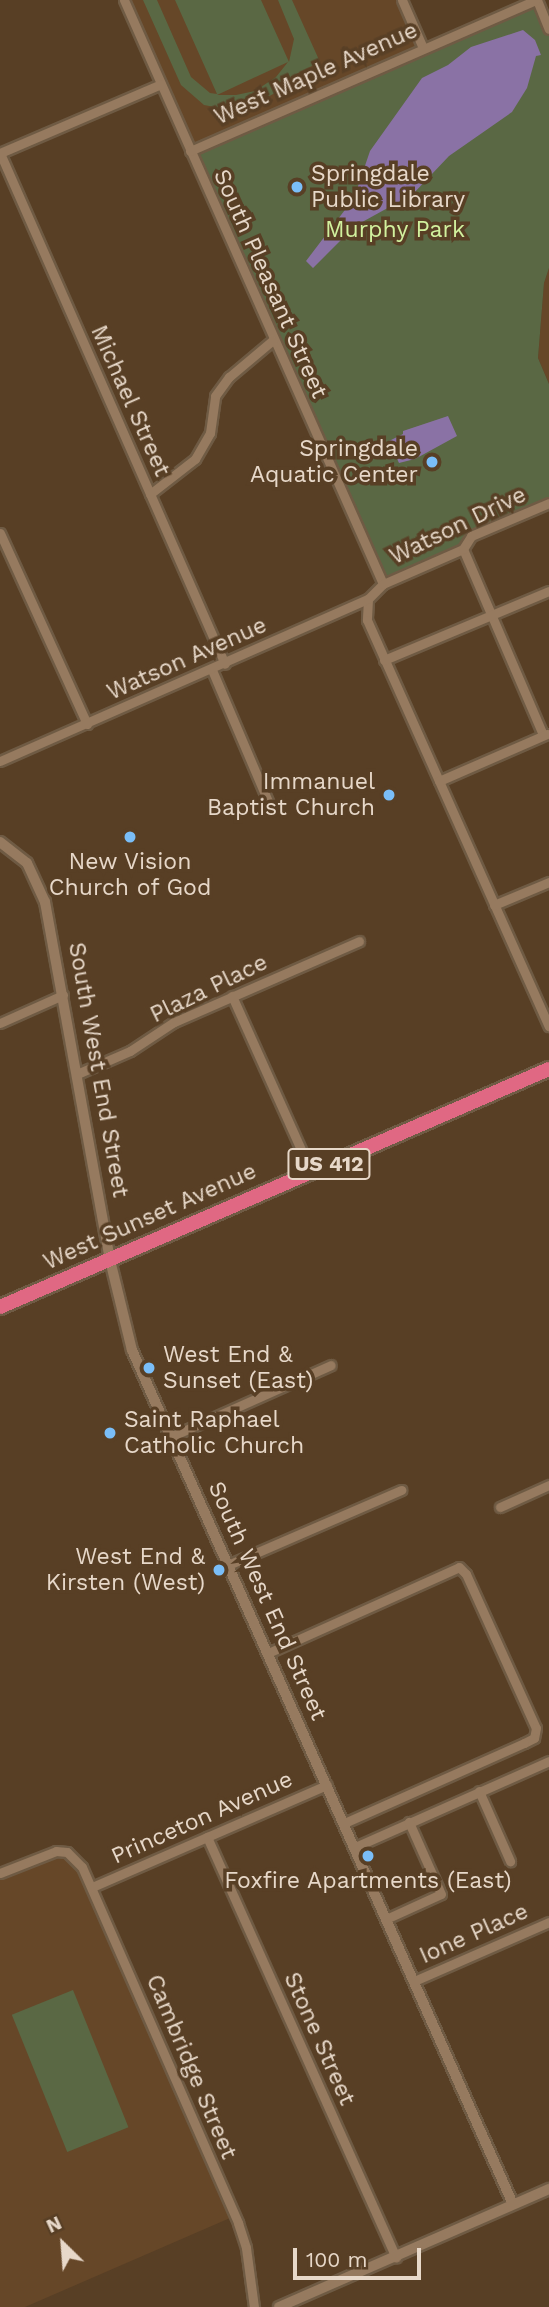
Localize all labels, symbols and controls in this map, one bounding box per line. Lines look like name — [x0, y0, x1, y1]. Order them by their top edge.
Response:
street label: West Maple Avenue — [210, 17, 422, 131]
place label: Springdale Public Library — [311, 160, 465, 214]
street label: South Pleasant Street — [207, 165, 333, 403]
marker: Springdale Public Library — [289, 179, 305, 195]
park label: Murphy Park — [325, 216, 465, 244]
street label: Michael Street — [84, 321, 176, 481]
place label: Springdale Aquatic Center — [250, 435, 418, 489]
marker: Springdale Aquatic Center — [424, 454, 440, 470]
street label: Watson Drive — [385, 481, 531, 571]
street label: Watson Avenue — [102, 611, 272, 707]
place label: Immanuel Baptist Church — [207, 768, 375, 822]
marker: Immanuel Baptist Church — [381, 787, 397, 803]
marker: New Vision Church of God — [122, 829, 138, 845]
place label: New Vision Church of God — [48, 848, 212, 902]
street label: South West End Street — [62, 940, 134, 1200]
street label: Plaza Place — [146, 949, 272, 1029]
road number: US 412 — [287, 1146, 371, 1182]
street label: West Sunset Avenue — [39, 1157, 261, 1277]
place label: West End & Sunset (East) — [163, 1341, 313, 1395]
marker: West End & Sunset (East) — [141, 1360, 157, 1376]
place label: Saint Raphael Catholic Church — [124, 1406, 304, 1460]
marker: Saint Raphael Catholic Church — [102, 1425, 118, 1441]
street label: South West End Street — [202, 1477, 332, 1725]
place label: West End & Kirsten (West) — [46, 1543, 205, 1597]
marker: West End & Kirsten (West) — [211, 1562, 227, 1578]
street label: Princeton Avenue — [107, 1765, 297, 1871]
marker: Foxfire Apartments (East) — [360, 1848, 376, 1864]
place label: Foxfire Apartments (East) — [224, 1867, 512, 1895]
street label: Ione Place — [415, 1898, 533, 1970]
street label: Stone Street — [277, 1968, 361, 2110]
street label: Cambridge Street — [140, 1971, 242, 2163]
north arrow — [28, 2209, 98, 2279]
text: N — [43, 2211, 65, 2238]
scale bar — [297, 2234, 425, 2278]
text: 100 m — [306, 2247, 368, 2272]

